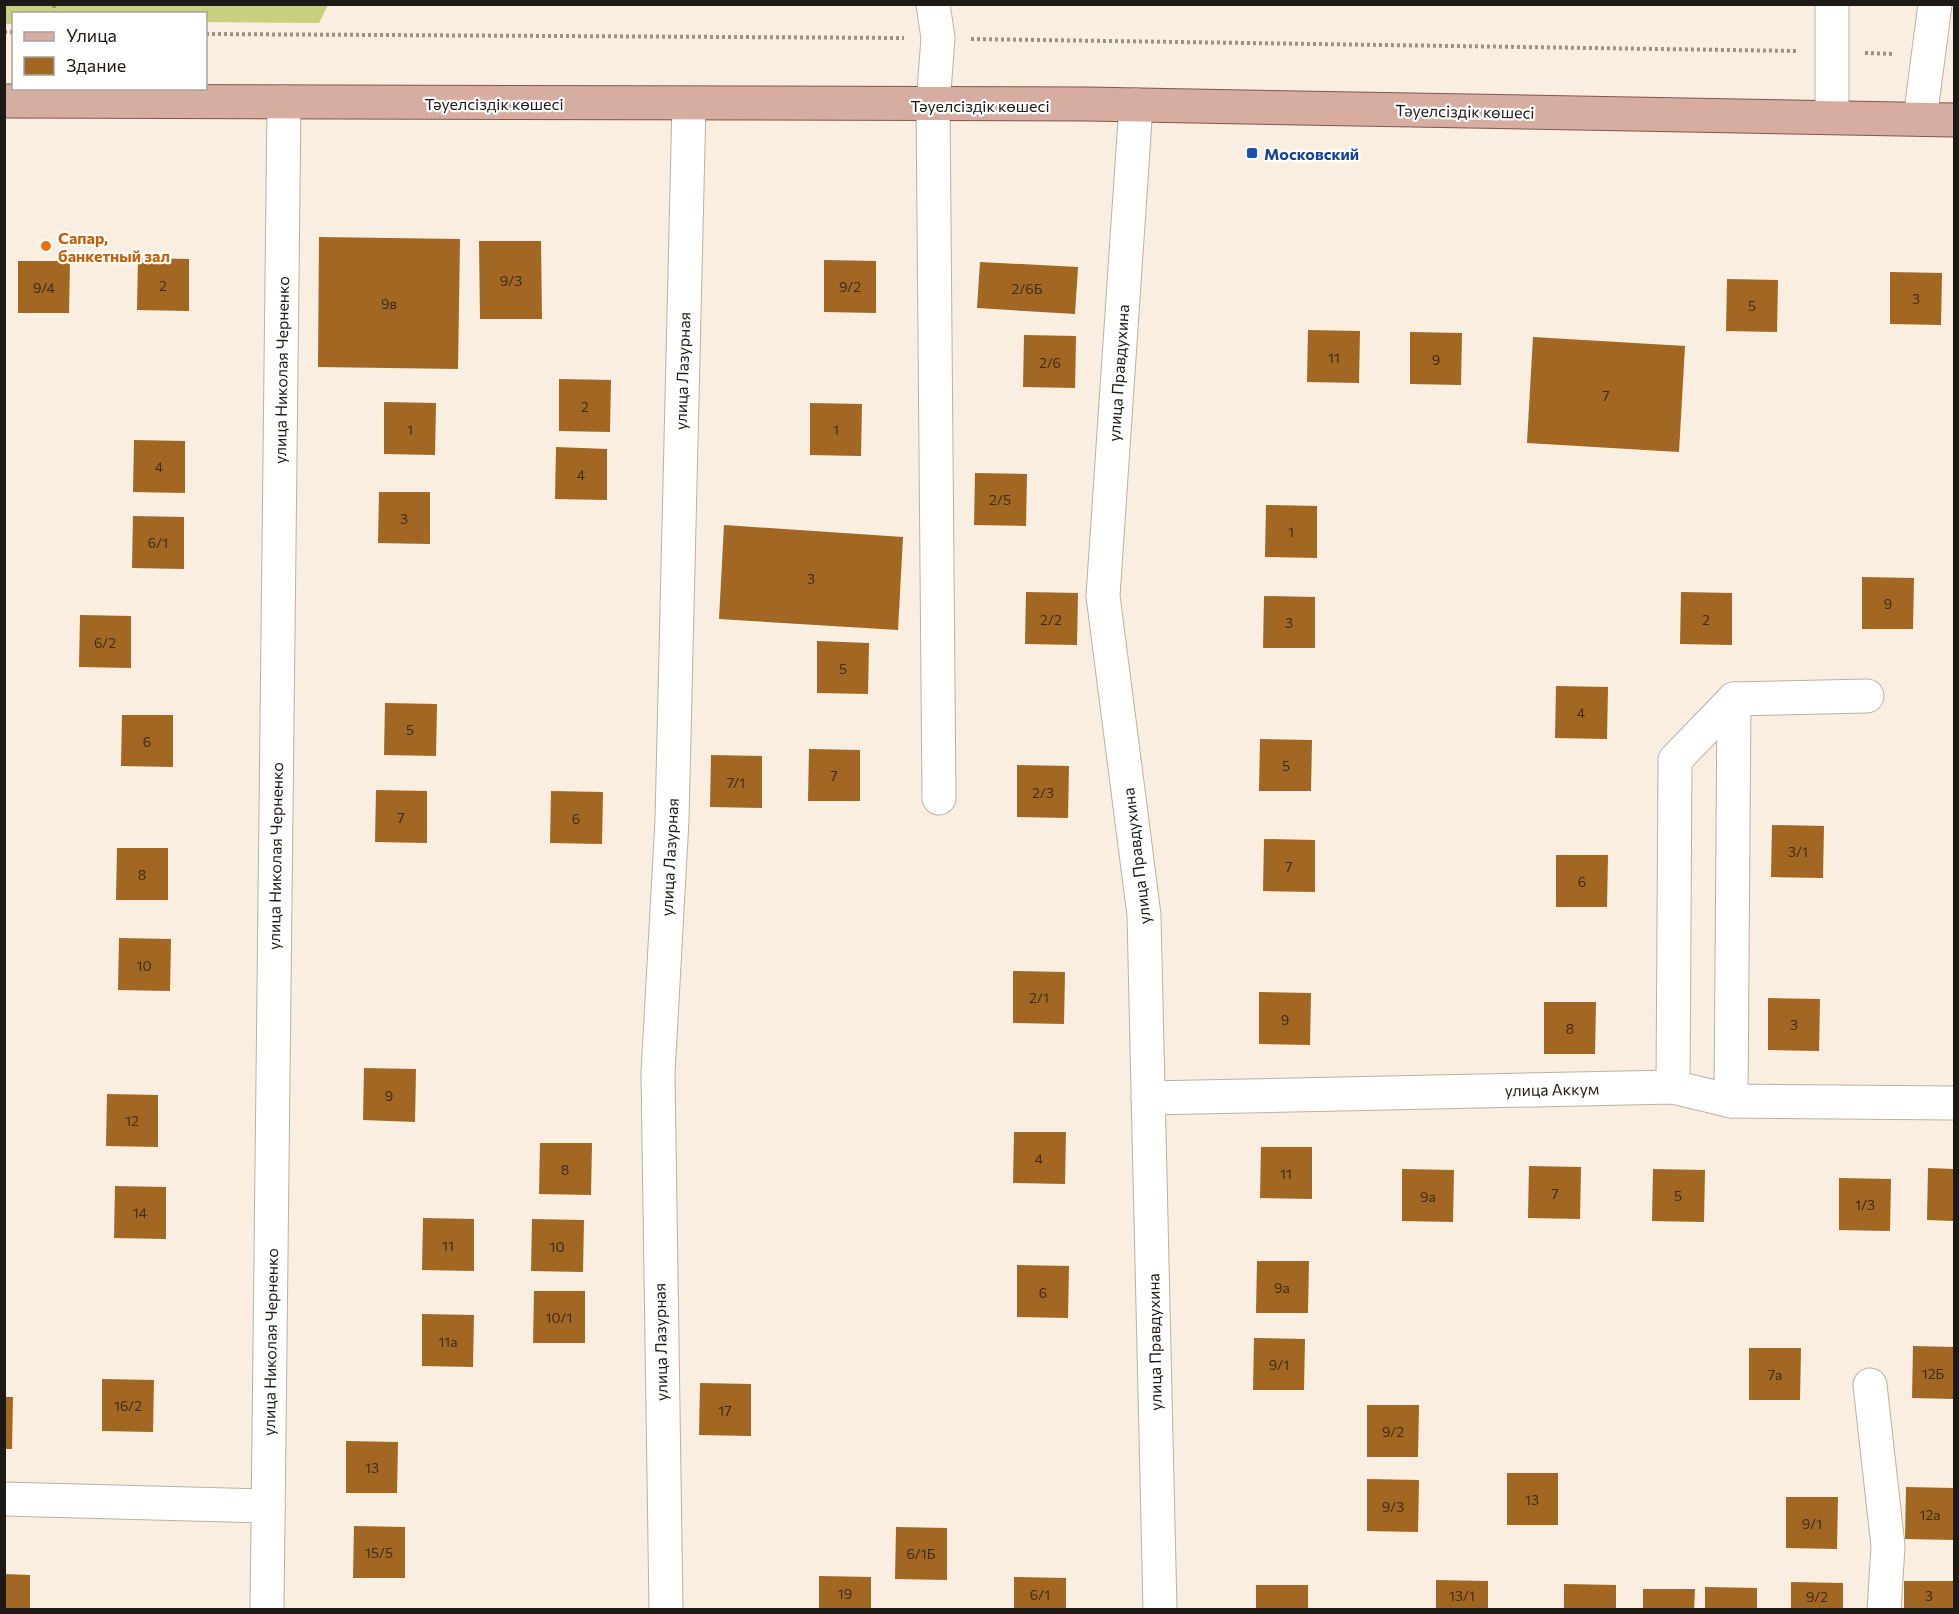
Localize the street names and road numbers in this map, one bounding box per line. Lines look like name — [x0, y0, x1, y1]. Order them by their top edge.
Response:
street label: Тәуелсіздік көшесі — [424, 94, 564, 113]
street label: Тәуелсіздік көшесі — [910, 96, 1050, 115]
street label: Тәуелсіздік көшесі — [1395, 100, 1535, 122]
street label: улица Николая Черненко — [270, 276, 292, 464]
street label: улица Правдухина — [1104, 304, 1132, 442]
street label: улица Лазурная — [670, 312, 694, 430]
street label: улица Николая Черненко — [264, 762, 286, 950]
street label: улица Правдухина — [1118, 787, 1154, 925]
street label: улица Лазурная — [656, 797, 682, 917]
street label: улица Аккум — [1505, 1079, 1599, 1099]
street label: улица Николая Черненко — [259, 1248, 281, 1436]
street label: улица Правдухина — [1143, 1273, 1165, 1411]
street label: улица Лазурная — [649, 1283, 671, 1401]

